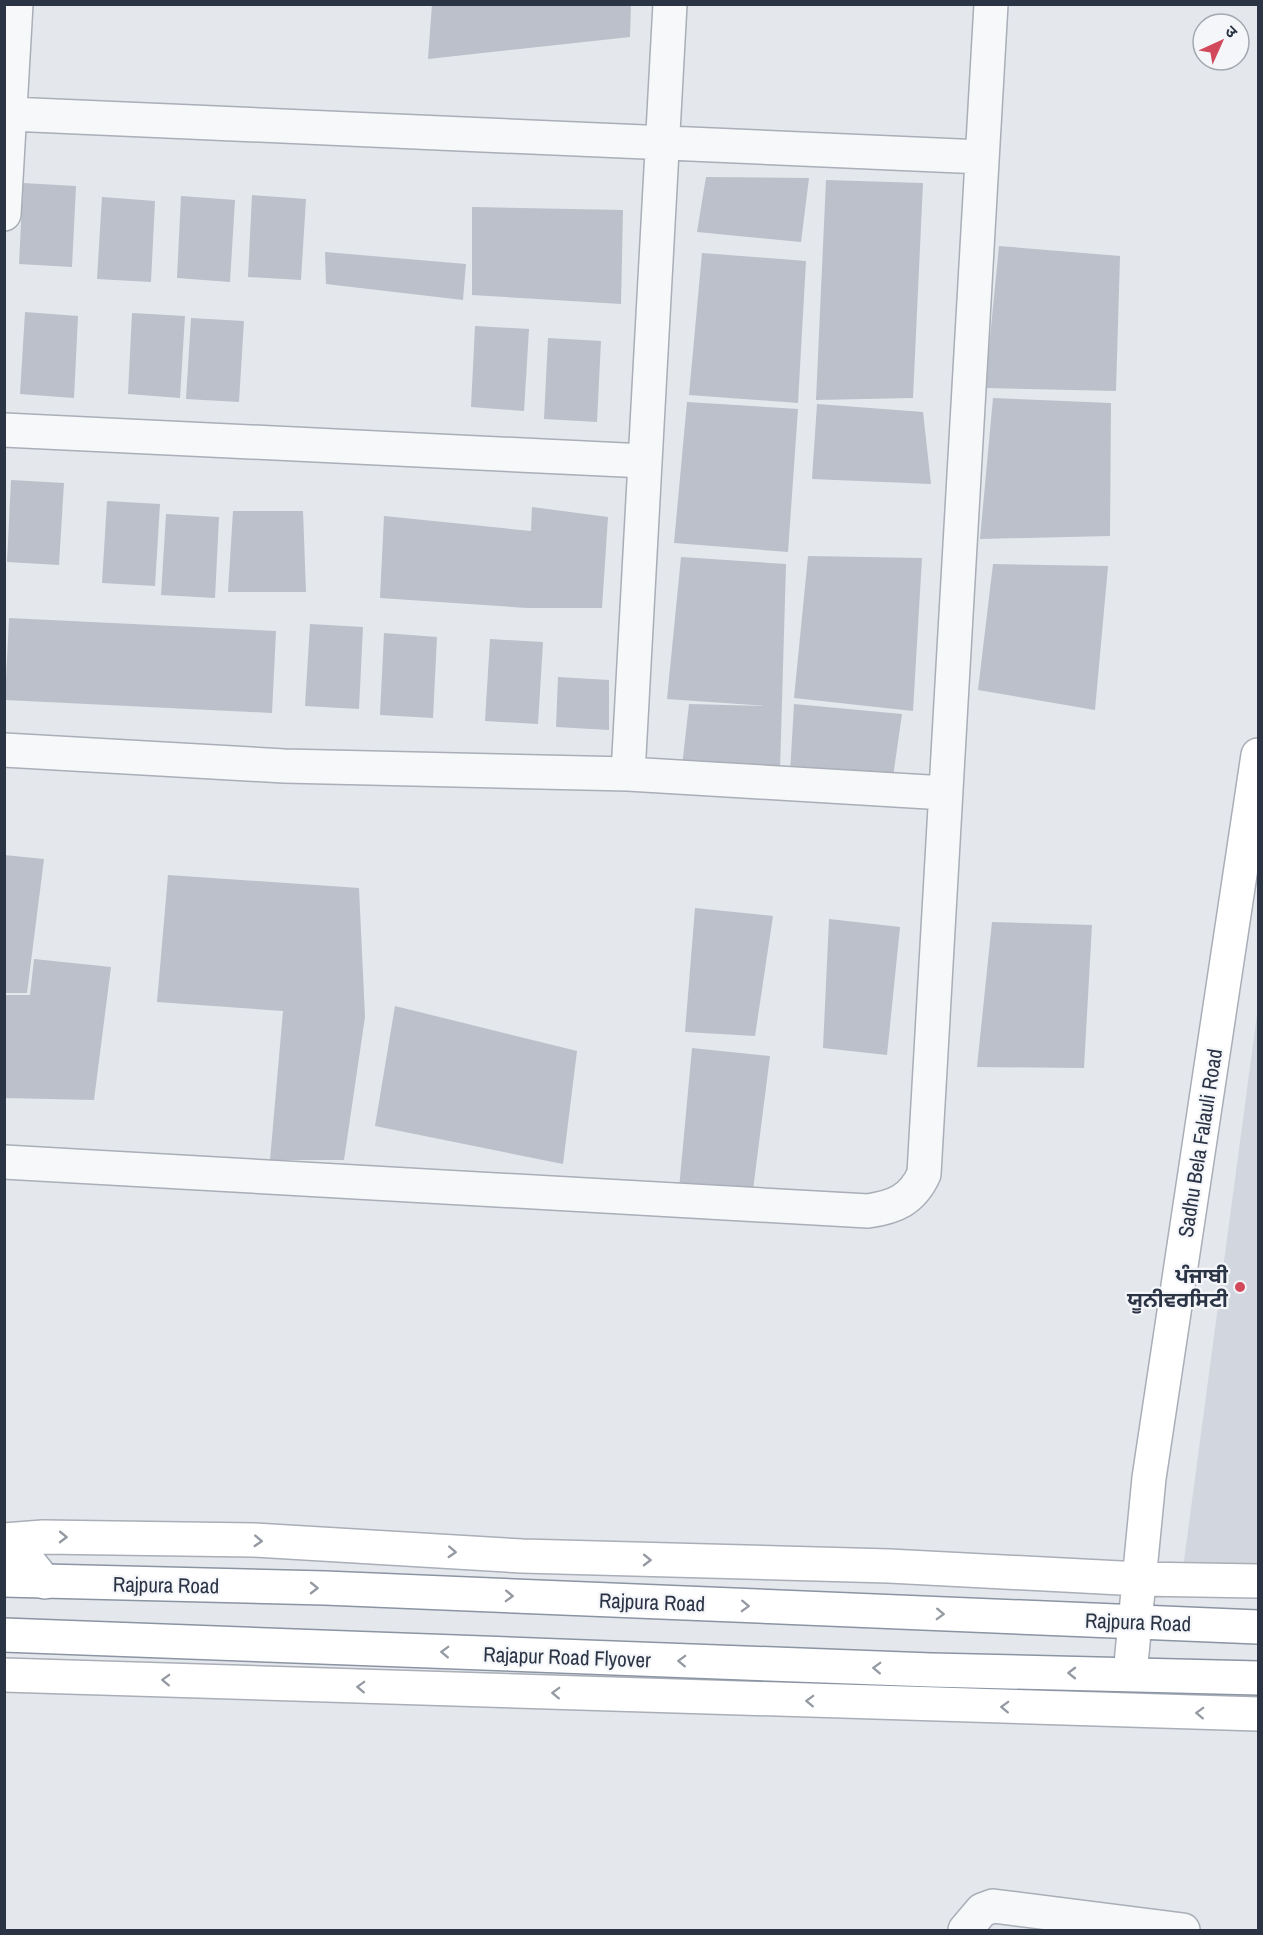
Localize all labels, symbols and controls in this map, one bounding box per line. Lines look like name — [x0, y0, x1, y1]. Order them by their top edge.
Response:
north arrow — [1191, 12, 1251, 72]
text: उ — [1221, 20, 1243, 43]
street label: Sadhu Bela Falauli Road — [1171, 1047, 1229, 1239]
place label: ਪੰਜਾਬੀ ਯੂਨੀਵਰਸਿਟੀ — [1126, 1261, 1229, 1314]
marker: ਪੰਜਾਬੀ ਯੂਨੀਵਰਸਿਟੀ — [1233, 1280, 1247, 1294]
one-way arrow — [58, 1531, 67, 1543]
one-way arrow — [253, 1534, 262, 1547]
one-way arrow — [448, 1546, 457, 1559]
one-way arrow — [643, 1553, 652, 1566]
street label: Rajpura Road — [113, 1570, 219, 1600]
one-way arrow — [309, 1582, 318, 1594]
street label: Rajpura Road — [598, 1586, 706, 1618]
one-way arrow — [504, 1589, 513, 1602]
one-way arrow — [741, 1599, 750, 1612]
street label: Rajpura Road — [1084, 1606, 1192, 1638]
one-way arrow — [936, 1607, 945, 1620]
street label: Rajapur Road Flyover — [483, 1640, 651, 1674]
one-way arrow — [441, 1646, 450, 1659]
one-way arrow — [677, 1654, 686, 1667]
one-way arrow — [872, 1661, 881, 1674]
one-way arrow — [1067, 1667, 1076, 1679]
one-way arrow — [162, 1674, 171, 1687]
one-way arrow — [357, 1680, 366, 1693]
one-way arrow — [552, 1687, 561, 1699]
one-way arrow — [806, 1694, 815, 1707]
one-way arrow — [1001, 1700, 1010, 1713]
one-way arrow — [1196, 1706, 1205, 1719]

